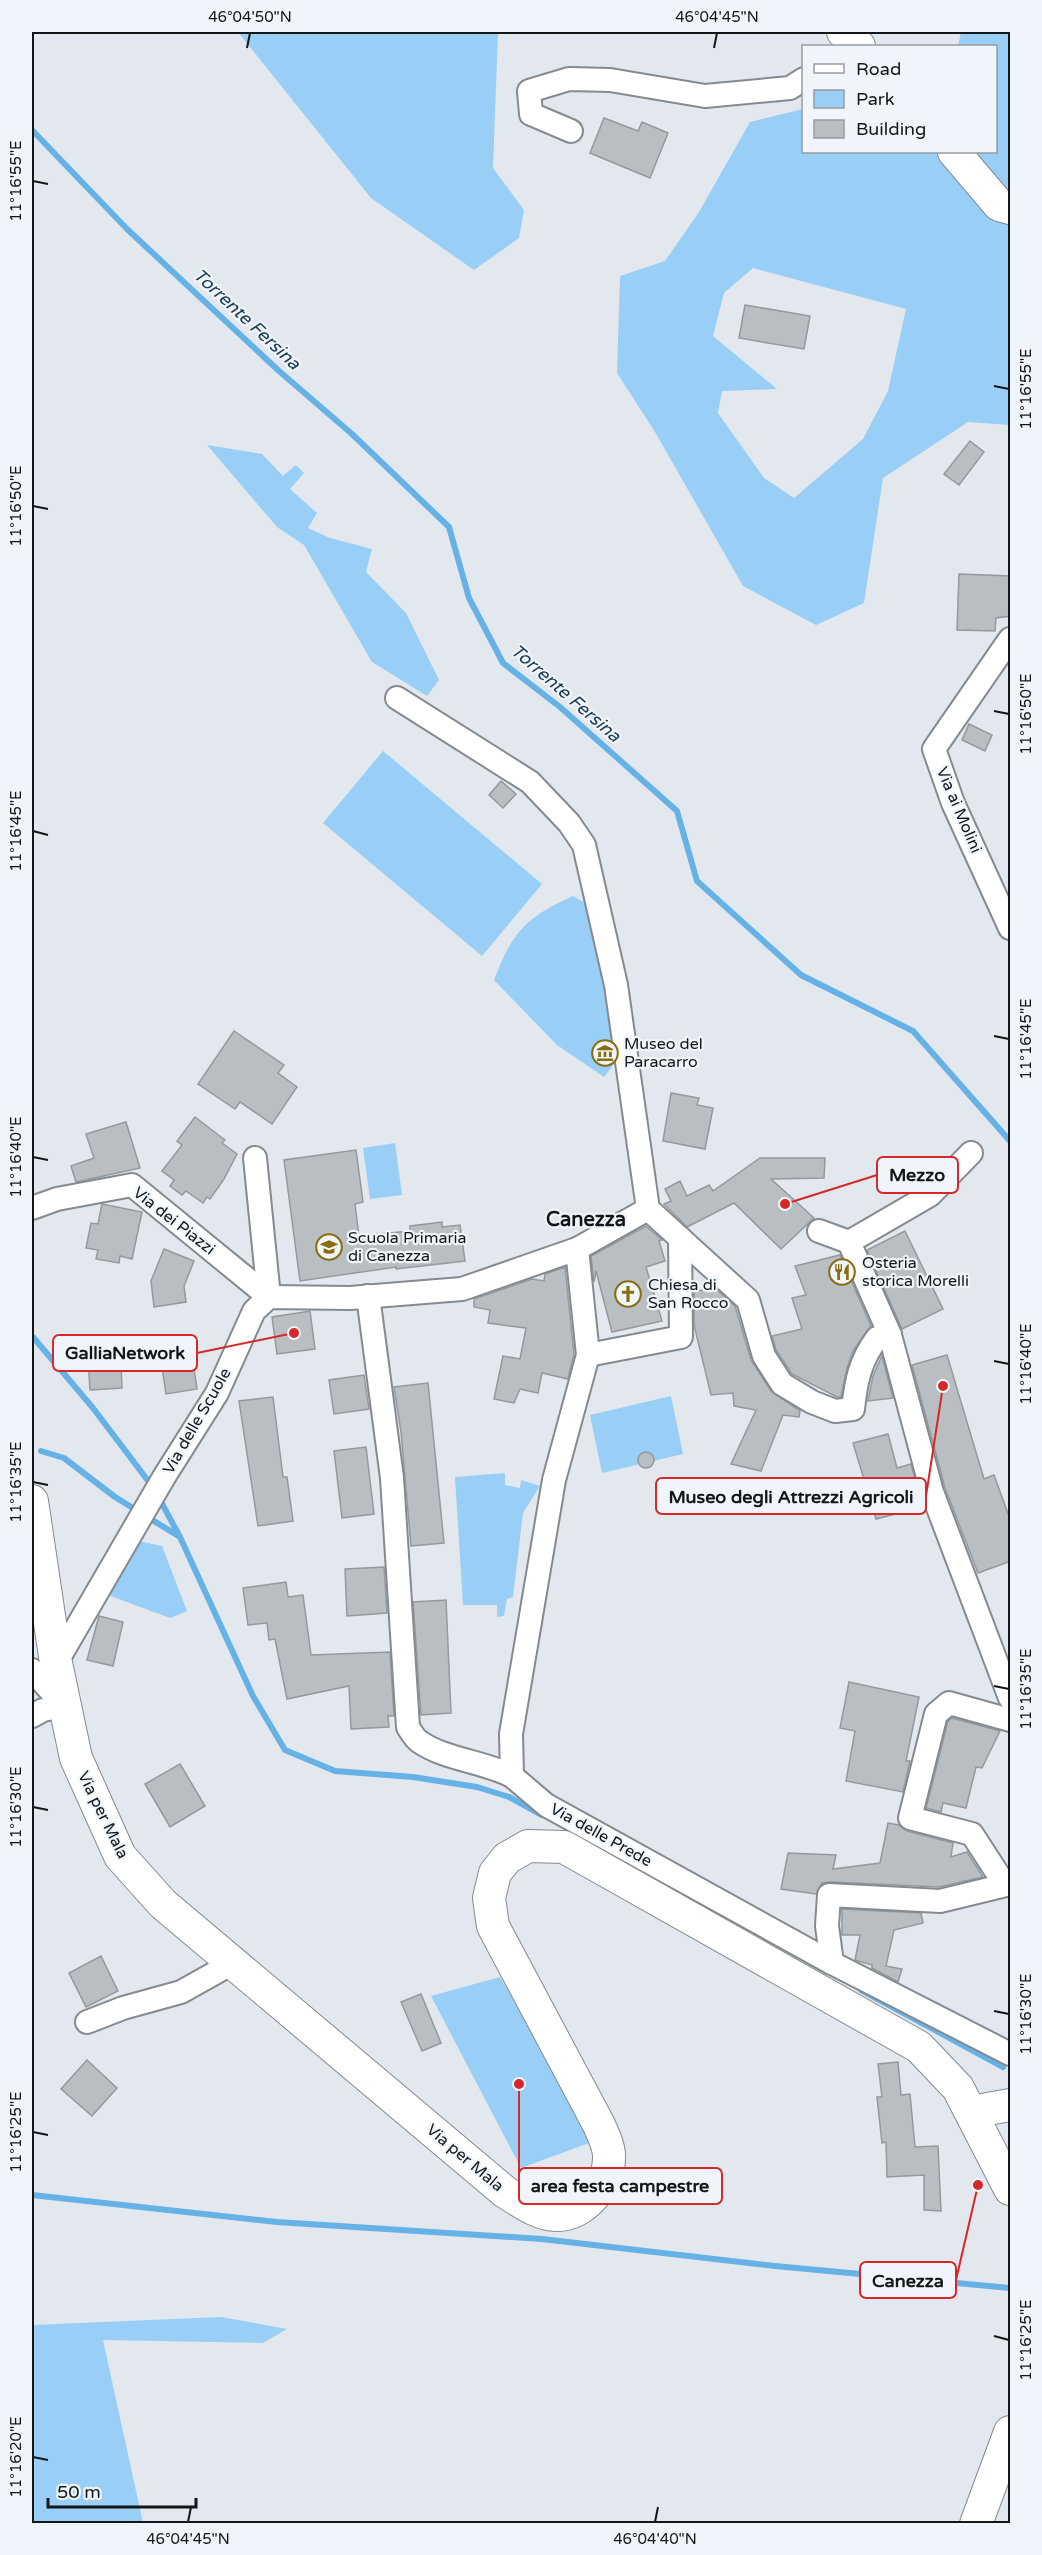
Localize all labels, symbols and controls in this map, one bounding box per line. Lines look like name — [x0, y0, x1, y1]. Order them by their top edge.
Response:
text: 46°04'50"N — [208, 8, 292, 26]
text: 46°04'45"N — [675, 8, 759, 26]
legend — [802, 45, 997, 153]
text: Road — [856, 58, 901, 80]
text: Park — [856, 88, 895, 110]
text: Building — [856, 118, 926, 140]
text: 11°16'55"E — [7, 140, 25, 222]
water label: Torrente Fersina — [189, 264, 306, 375]
text: 11°16'55"E — [1017, 348, 1035, 430]
text: 11°16'50"E — [7, 465, 25, 547]
water label: Torrente Fersina — [507, 639, 626, 747]
text: 11°16'50"E — [1017, 673, 1035, 755]
street label: Via ai Molini — [932, 764, 986, 856]
text: 11°16'45"E — [7, 790, 25, 872]
text: 11°16'45"E — [1017, 998, 1035, 1080]
place label: Museo del Paracarro — [624, 1034, 703, 1072]
museum icon: Museo del Paracarro — [590, 1038, 620, 1068]
text: 11°16'40"E — [7, 1116, 25, 1198]
callout: Mezzo — [877, 1157, 958, 1193]
text: Mezzo — [889, 1164, 945, 1186]
street label: Via dei Piazzi — [129, 1183, 219, 1259]
district label: Canezza — [546, 1208, 626, 1232]
place label: Scuola Primaria di Canezza — [348, 1228, 467, 1266]
school or university icon: Scuola Primaria di Canezza — [314, 1232, 344, 1262]
place label: Osteria storica Morelli — [862, 1253, 969, 1291]
restaurant icon: Osteria storica Morelli — [827, 1257, 857, 1287]
place label: Chiesa di San Rocco — [648, 1275, 729, 1313]
church icon: Chiesa di San Rocco — [613, 1279, 643, 1309]
text: 11°16'40"E — [1017, 1323, 1035, 1405]
callout: GalliaNetwork — [53, 1335, 197, 1371]
text: GalliaNetwork — [65, 1342, 185, 1364]
street label: Via delle Scuole — [159, 1364, 235, 1478]
text: 11°16'35"E — [7, 1441, 25, 1523]
callout: Museo degli Attrezzi Agricoli — [656, 1478, 926, 1514]
text: Museo degli Attrezzi Agricoli — [668, 1486, 914, 1508]
text: 11°16'35"E — [1017, 1648, 1035, 1730]
text: 11°16'30"E — [7, 1766, 25, 1848]
street label: Via per Mala — [73, 1768, 133, 1862]
street label: Via delle Prede — [547, 1799, 655, 1871]
text: 11°16'30"E — [1017, 1973, 1035, 2055]
text: 11°16'25"E — [7, 2091, 25, 2173]
street label: Via per Mala — [422, 2120, 508, 2196]
callout: area festa campestre — [519, 2168, 722, 2204]
text: area festa campestre — [531, 2175, 709, 2197]
callout: Canezza — [860, 2262, 956, 2298]
text: Canezza — [872, 2270, 944, 2292]
text: 11°16'25"E — [1017, 2299, 1035, 2381]
text: 11°16'20"E — [7, 2416, 25, 2498]
scale bar — [48, 2471, 196, 2509]
text: 50 m — [57, 2481, 101, 2503]
text: 46°04'45"N — [146, 2530, 230, 2548]
text: 46°04'40"N — [613, 2530, 697, 2548]

